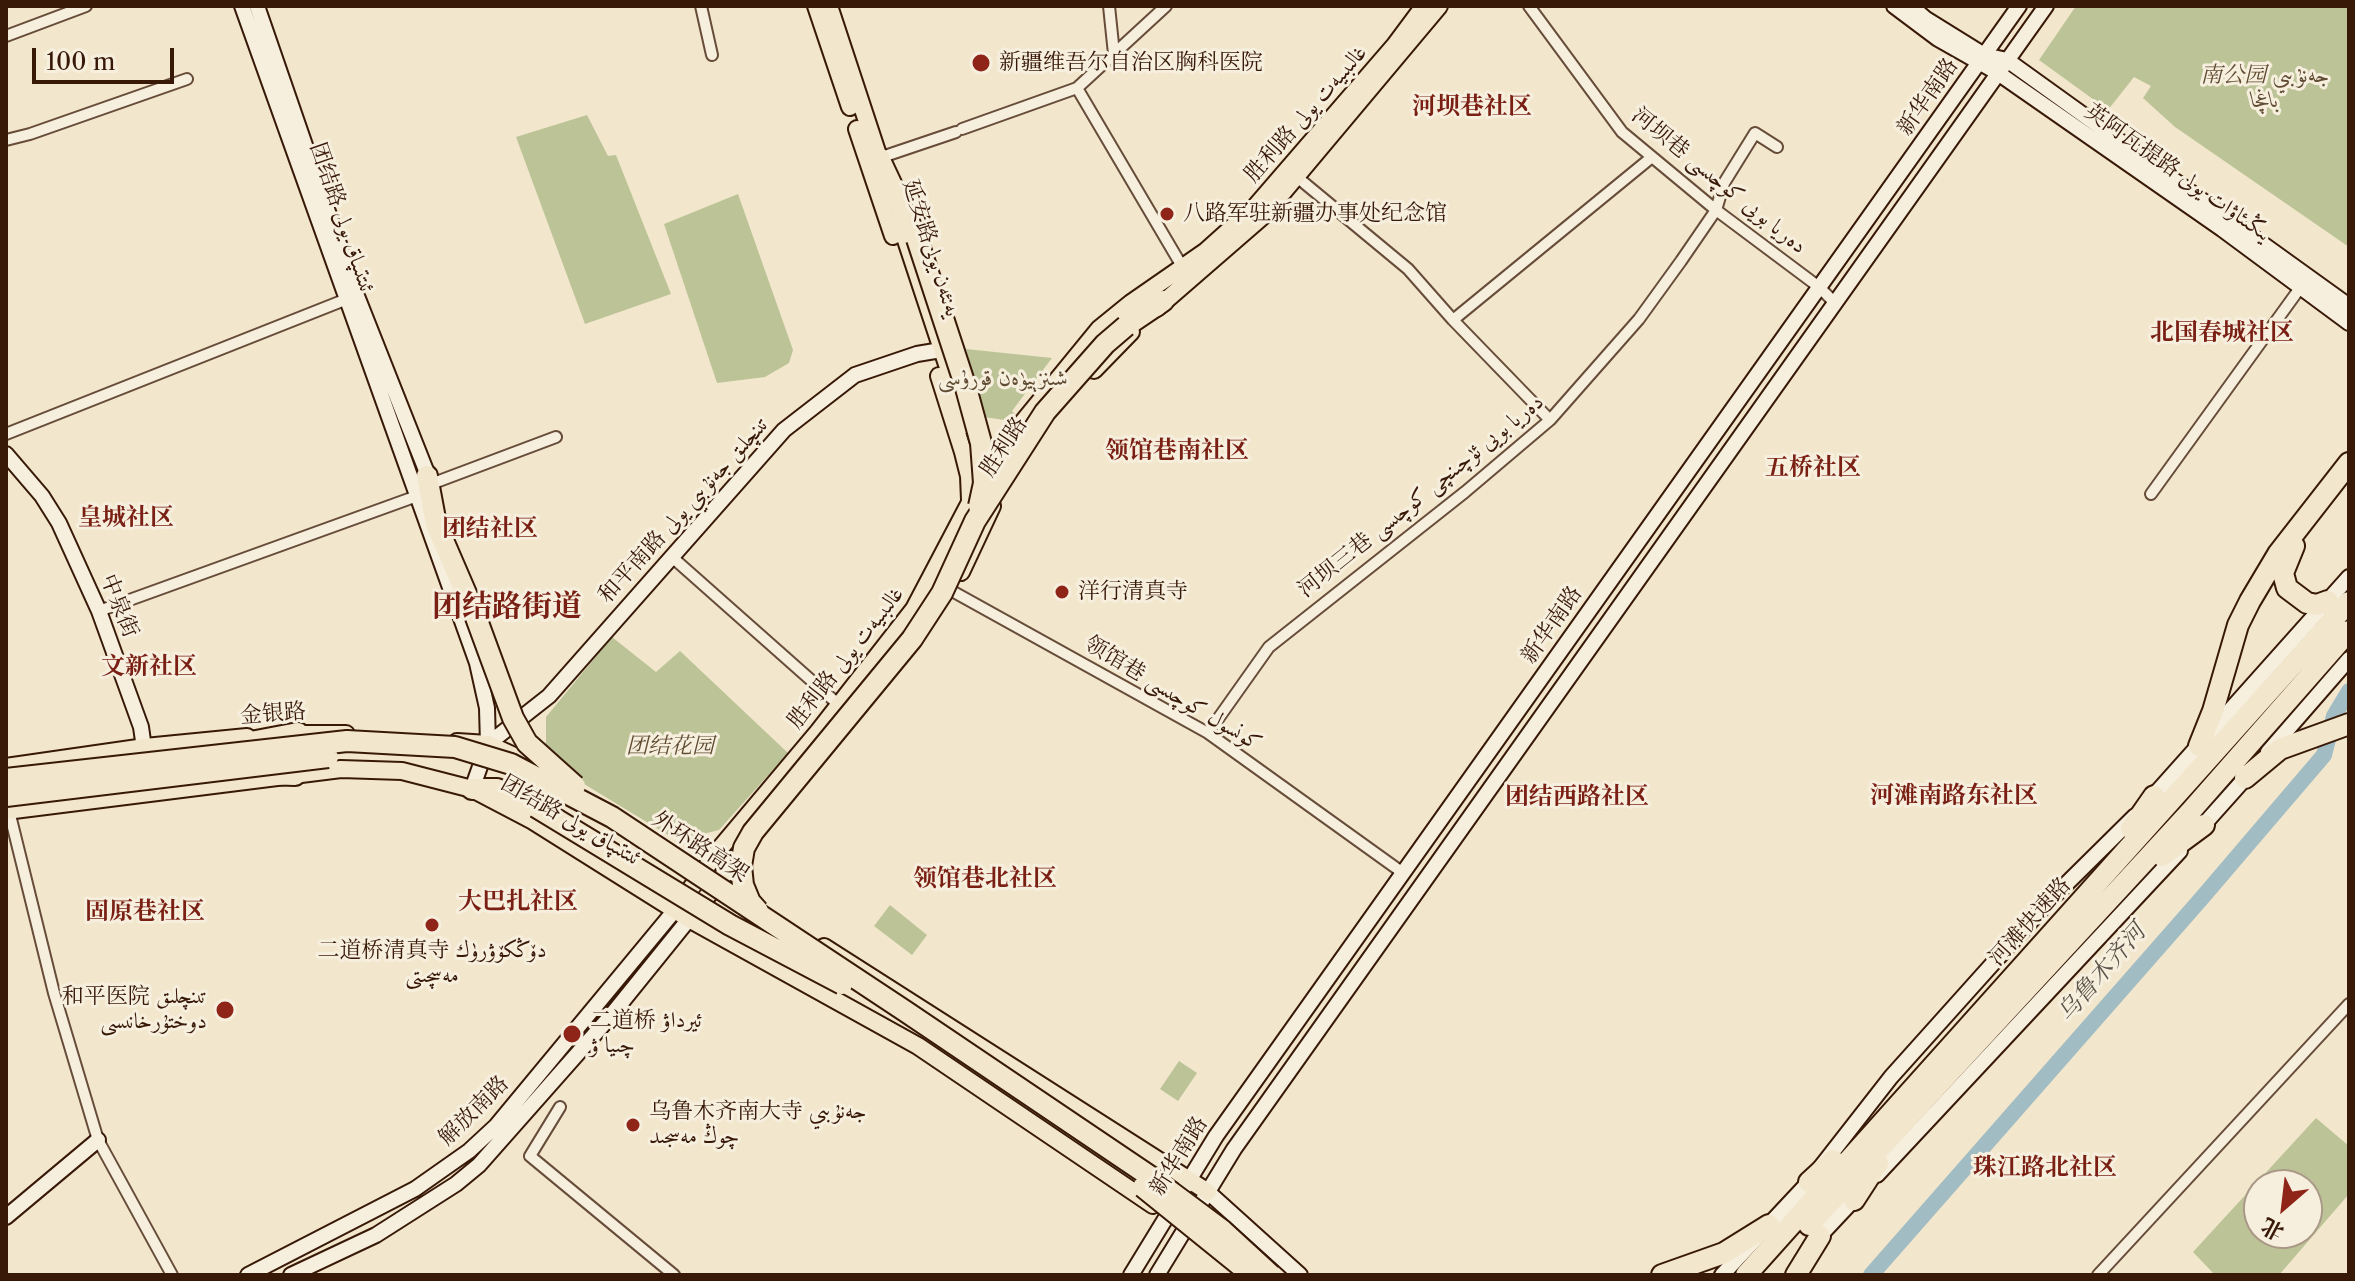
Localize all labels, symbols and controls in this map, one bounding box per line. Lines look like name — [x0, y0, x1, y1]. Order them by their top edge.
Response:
scale bar — [36, 32, 178, 82]
street label: 胜利路 غالىبىيەت يولى — [1239, 40, 1373, 188]
text: 100 m — [46, 47, 115, 76]
place label: 新疆维吾尔自治区胸科医院 — [999, 50, 1263, 76]
marker: 新疆维吾尔自治区胸科医院 — [970, 52, 992, 74]
street label: 新华南路 — [1892, 53, 1964, 141]
park label: 南公园 جەنۇبىي باغچا — [2200, 63, 2330, 114]
district label: 河坝巷社区 — [1412, 93, 1532, 121]
street label: 英阿瓦提路 يىڭىئاۋات يولى — [2079, 98, 2277, 248]
street label: 河坝巷 دەريا بويى كوچىسى — [1626, 102, 1812, 260]
street label: 团结路 ئىتتىپاق يولى — [304, 139, 380, 297]
street label: 延安路يەنئەن يولى — [896, 176, 966, 320]
place label: 八路军驻新疆办事处纪念馆 — [1183, 201, 1447, 227]
marker: 八路军驻新疆办事处纪念馆 — [1158, 205, 1176, 223]
district label: 北国春城社区 — [2150, 319, 2294, 347]
park label: شىنزېيۈەن قورۇسى — [938, 366, 1068, 392]
street label: 河坝三巷 دەريا بويى ئۈچىنچى كوچىسى — [1293, 389, 1549, 603]
street label: 和平南路 تىنچلىق جەنۇبىي يولى — [593, 411, 775, 609]
street label: 胜利路 — [975, 412, 1033, 482]
district label: 领馆巷南社区 — [1105, 437, 1249, 465]
district label: 五桥社区 — [1765, 454, 1861, 482]
district label: 皇城社区 — [78, 504, 174, 532]
district label: 团结社区 — [442, 515, 538, 543]
street label: 中泉街 — [94, 570, 144, 642]
place label: 洋行清真寺 — [1078, 579, 1188, 605]
street label: 新华南路 — [1516, 581, 1588, 669]
street label: 胜利路 غالىبىيەت يولى — [782, 582, 910, 734]
marker: 洋行清真寺 — [1053, 583, 1071, 601]
district label: 团结路街道 — [432, 589, 582, 625]
street label: 领馆巷 كونسول كوچىسى — [1080, 631, 1266, 757]
district label: 文新社区 — [101, 653, 197, 681]
street label: 金银路 — [239, 699, 307, 729]
park label: 团结花园 — [626, 734, 714, 760]
street label: 团结路 ئىتتىپاق يولى — [496, 770, 646, 872]
district label: 河滩南路东社区 — [1870, 782, 2038, 810]
district label: 团结西路社区 — [1505, 783, 1649, 811]
street label: 外环路高架 — [647, 806, 753, 888]
district label: 领馆巷北社区 — [913, 865, 1057, 893]
street label: 河滩快速路 — [1983, 872, 2077, 972]
district label: 大巴扎社区 — [458, 888, 578, 916]
district label: 固原巷社区 — [85, 898, 205, 926]
marker: 二道桥清真寺 دۆڭكۆۋرۈك مەسچىتى — [423, 916, 441, 934]
water label: 乌鲁木齐河 — [2052, 918, 2152, 1028]
place label: 二道桥清真寺 دۆڭكۆۋرۈك مەسچىتى — [317, 938, 547, 990]
place label: 和平医院 تىنچلىق دوختۇرخانىسى — [62, 984, 207, 1036]
marker: 和平医院 تىنچلىق دوختۇرخانىسى — [214, 999, 236, 1021]
place label: 二道桥 ئيرداۋ چىيا ۋ — [590, 1008, 702, 1060]
marker: 二道桥 ئيرداۋ چىيا ۋ — [561, 1023, 583, 1045]
street label: 解放南路 — [434, 1071, 514, 1151]
place label: 乌鲁木齐南大寺 جەنۇبىي چوڭ مەسجىد — [649, 1099, 867, 1150]
street label: 新华南路 — [1144, 1112, 1214, 1200]
marker: 乌鲁木齐南大寺 جەنۇبىي چوڭ مەسجىد — [624, 1116, 642, 1134]
district label: 珠江路北社区 — [1973, 1154, 2117, 1182]
north arrow — [2243, 1169, 2323, 1249]
text: 北 — [2256, 1212, 2289, 1246]

